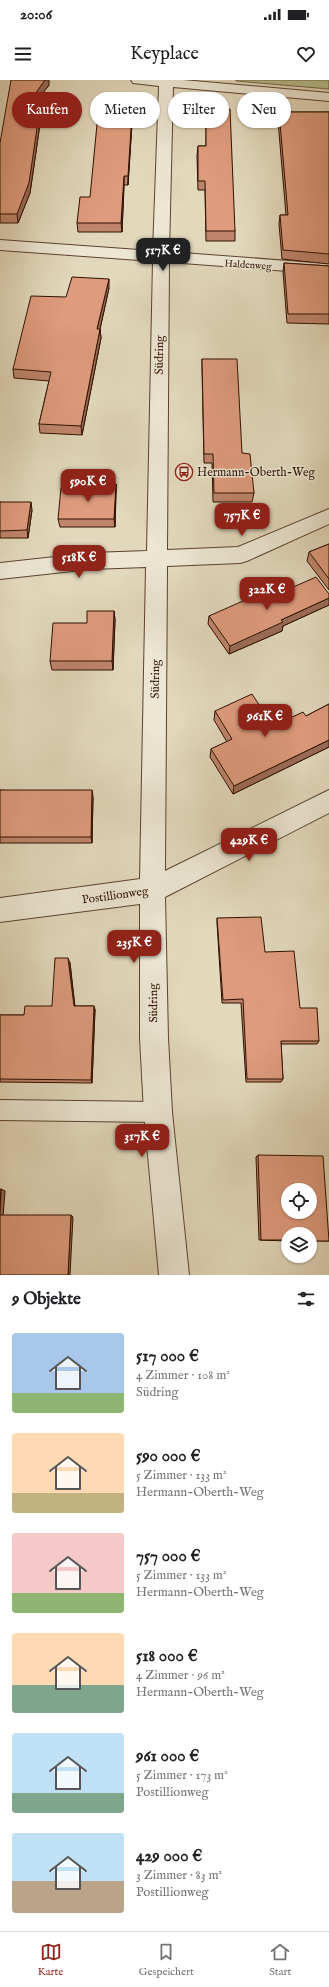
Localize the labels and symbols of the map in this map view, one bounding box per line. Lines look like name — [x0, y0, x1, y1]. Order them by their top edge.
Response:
pin: 517K € — [130, 238, 196, 272]
street label: Haldenweg — [224, 257, 273, 274]
street label: Südring — [152, 335, 167, 375]
bus stop icon: Hermann-Oberth-Weg — [174, 462, 194, 482]
place label: Hermann-Oberth-Weg — [197, 465, 316, 480]
pin: 590K € — [55, 469, 121, 503]
pin: 757K € — [209, 503, 275, 537]
pin: 518K € — [46, 545, 112, 579]
pin: 322K € — [234, 577, 300, 611]
street label: Südring — [148, 659, 163, 699]
pin: 961K € — [232, 704, 298, 738]
pin: 429K € — [216, 828, 282, 862]
street label: Postillionweg — [81, 883, 150, 908]
pin: 235K € — [101, 930, 167, 964]
street label: Südring — [146, 983, 161, 1023]
pin: 317K € — [109, 1124, 175, 1158]

